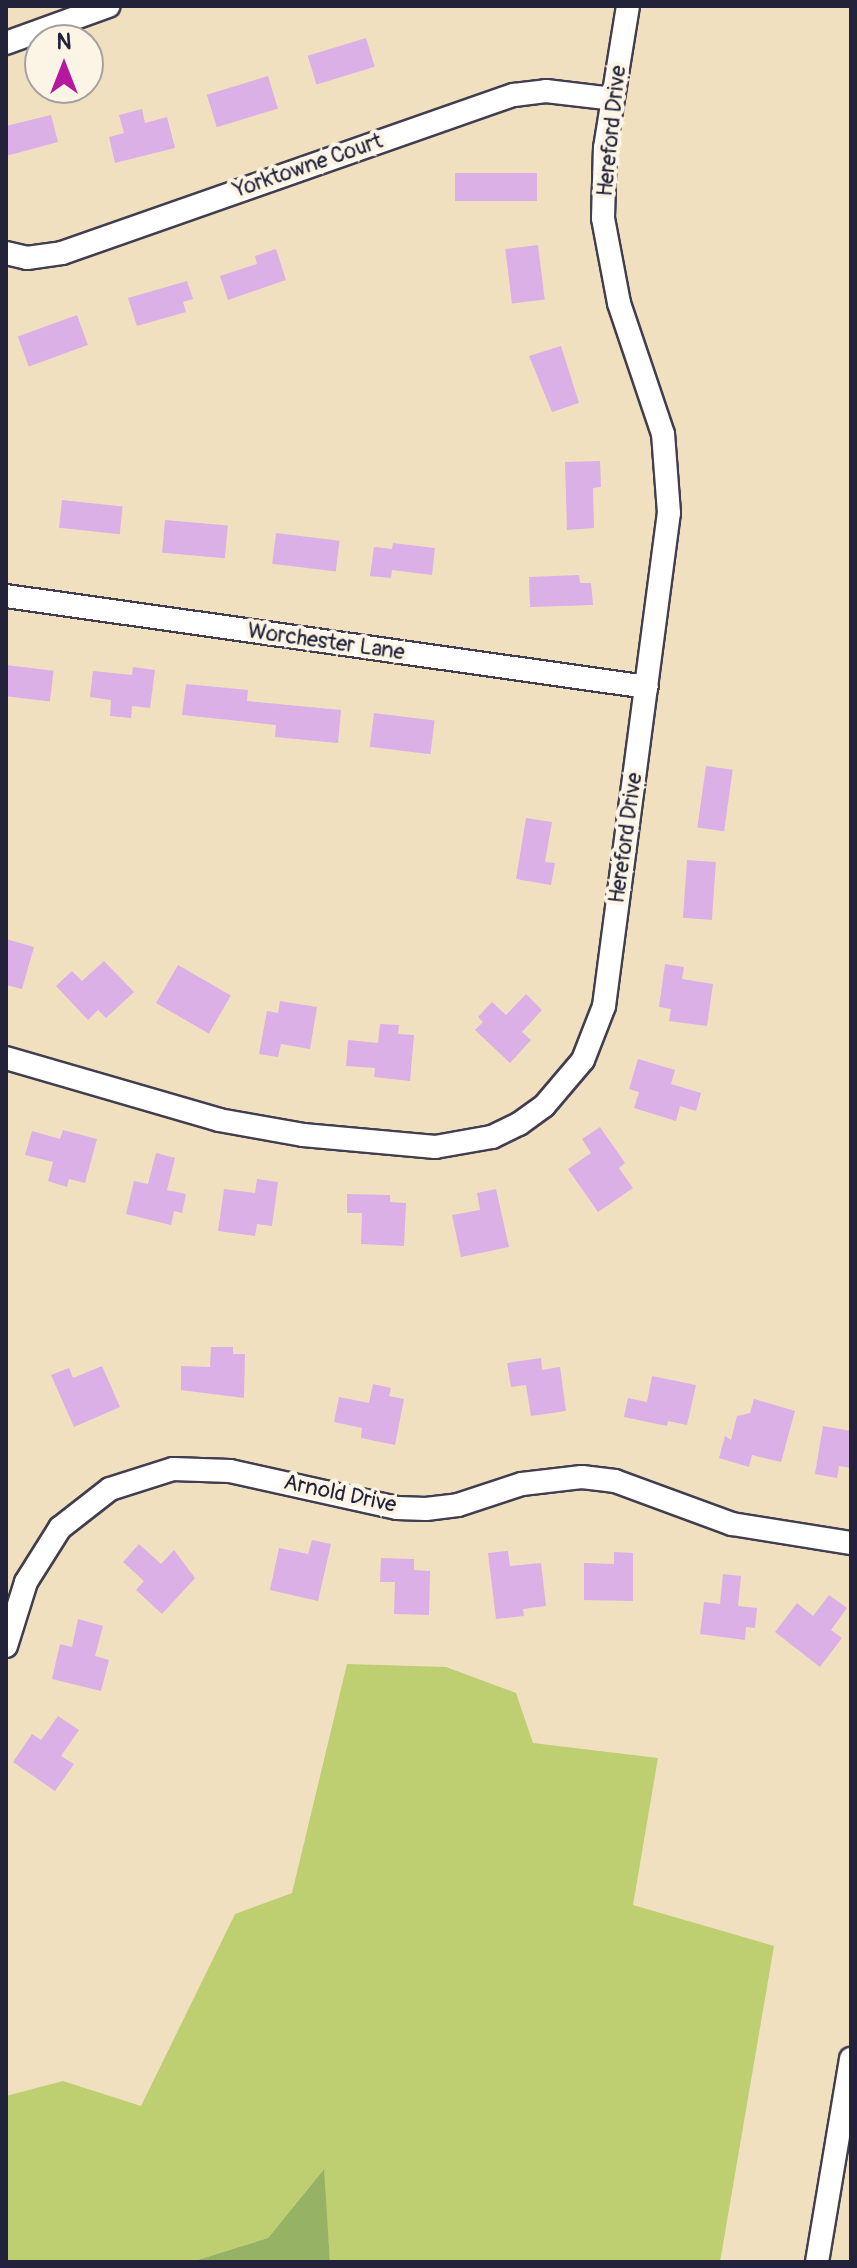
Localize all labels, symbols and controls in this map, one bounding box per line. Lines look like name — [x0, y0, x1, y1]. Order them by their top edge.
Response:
north arrow — [24, 24, 104, 104]
text: N — [57, 28, 71, 56]
street label: Hereford Drive — [592, 64, 632, 198]
street label: Yorktowne Court — [230, 128, 386, 204]
street label: Worchester Lane — [246, 618, 406, 666]
street label: Hereford Drive — [604, 771, 648, 905]
street label: Arnold Drive — [281, 1469, 399, 1519]

